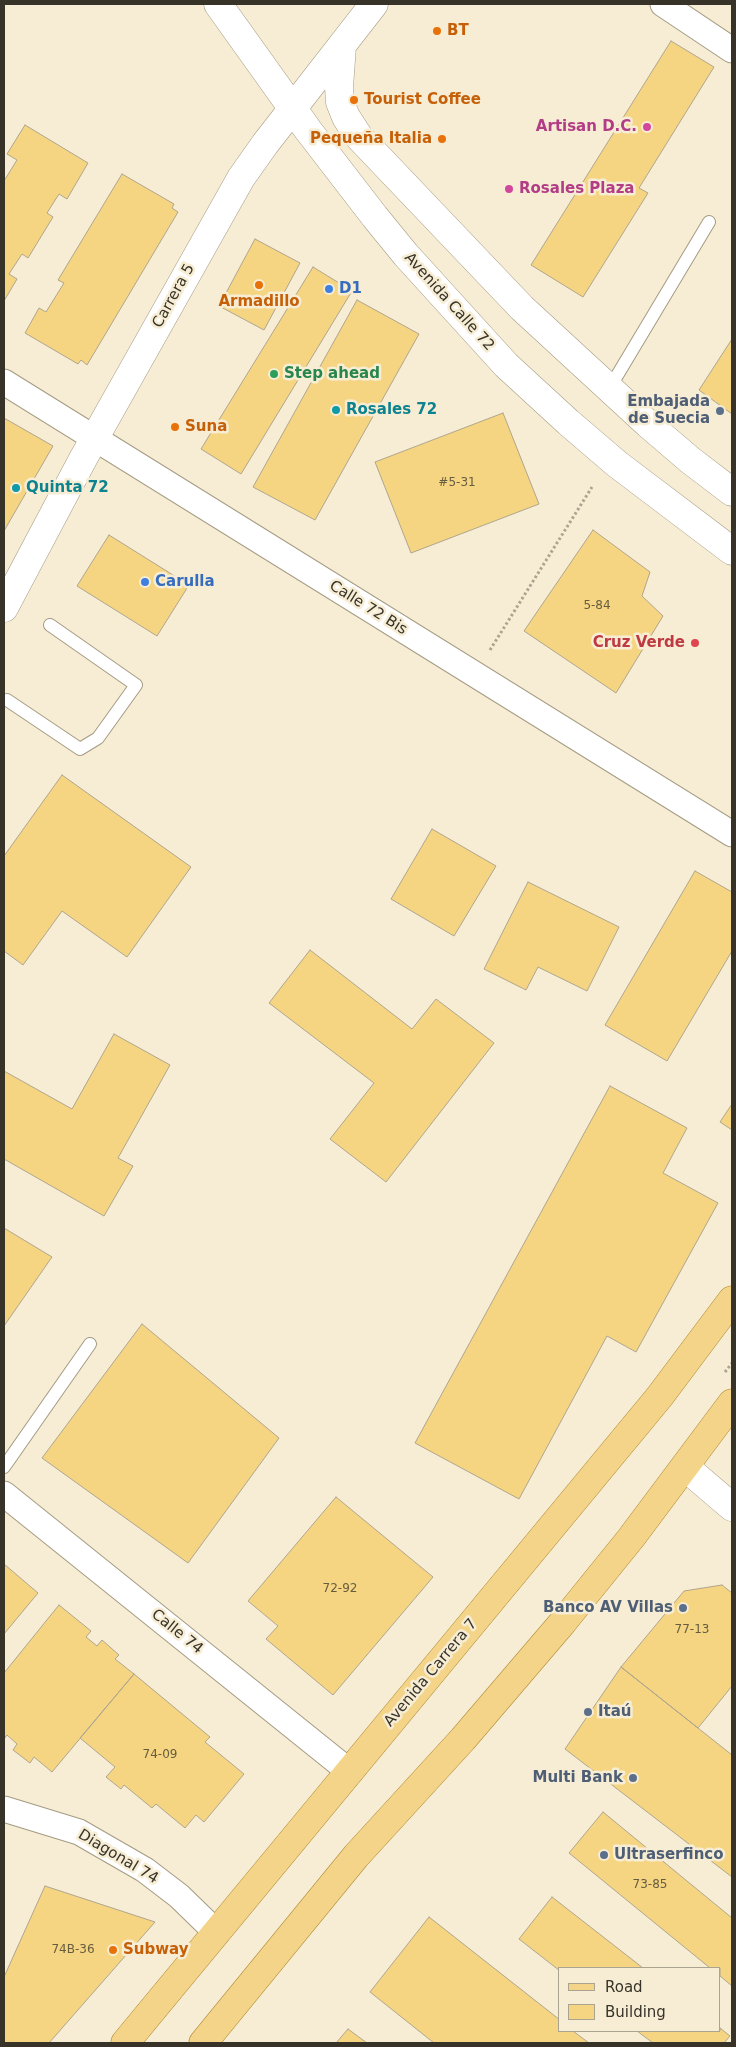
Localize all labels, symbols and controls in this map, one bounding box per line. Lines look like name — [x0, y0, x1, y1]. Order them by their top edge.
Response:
place label: BT — [447, 22, 469, 40]
marker: BT — [431, 25, 443, 37]
place label: Tourist Coffee — [364, 91, 481, 109]
marker: Tourist Coffee — [348, 94, 360, 106]
place label: Artisan D.C. — [536, 118, 637, 136]
marker: Artisan D.C. — [641, 121, 653, 133]
place label: Pequeña Italia — [310, 130, 432, 148]
marker: Pequeña Italia — [436, 133, 448, 145]
place label: Rosales Plaza — [519, 180, 634, 198]
marker: Rosales Plaza — [503, 183, 515, 195]
street label: Avenida Calle 72 — [400, 249, 498, 355]
street label: Carrera 5 — [149, 261, 199, 331]
marker: Armadillo — [253, 279, 265, 291]
place label: D1 — [339, 280, 362, 298]
marker: D1 — [323, 283, 335, 295]
place label: Armadillo — [218, 293, 300, 311]
place label: Step ahead — [284, 365, 380, 383]
marker: Step ahead — [268, 368, 280, 380]
place label: Embajada de Suecia — [627, 393, 710, 428]
place label: Rosales 72 — [346, 401, 437, 419]
marker: Rosales 72 — [330, 404, 342, 416]
marker: Embajada de Suecia — [714, 405, 726, 417]
place label: Suna — [185, 418, 227, 436]
marker: Suna — [169, 421, 181, 433]
house number: #5-31 — [438, 476, 476, 490]
place label: Quinta 72 — [26, 479, 109, 497]
marker: Quinta 72 — [10, 482, 22, 494]
place label: Carulla — [155, 573, 215, 591]
marker: Carulla — [139, 576, 151, 588]
street label: Calle 72 Bis — [326, 577, 410, 639]
house number: 5-84 — [583, 599, 611, 613]
place label: Cruz Verde — [593, 634, 685, 652]
marker: Cruz Verde — [689, 637, 701, 649]
house number: 72-92 — [323, 1582, 357, 1596]
place label: Banco AV Villas — [543, 1599, 673, 1617]
marker: Banco AV Villas — [677, 1602, 689, 1614]
street label: Calle 74 — [148, 1606, 206, 1658]
street label: Avenida Carrera 7 — [381, 1616, 481, 1730]
house number: 77-13 — [675, 1623, 709, 1637]
place label: Itaú — [598, 1703, 632, 1721]
marker: Itaú — [582, 1706, 594, 1718]
house number: 74-09 — [143, 1748, 177, 1762]
place label: Multi Bank — [533, 1769, 623, 1787]
marker: Multi Bank — [627, 1772, 639, 1784]
street label: Diagonal 74 — [75, 1826, 161, 1888]
place label: Ultraserfinco — [614, 1846, 724, 1864]
marker: Ultraserfinco — [598, 1849, 610, 1861]
house number: 73-85 — [633, 1878, 667, 1892]
place label: Subway — [123, 1941, 189, 1959]
house number: 74B-36 — [51, 1943, 95, 1957]
marker: Subway — [107, 1944, 119, 1956]
legend — [558, 1967, 721, 2032]
text: Road — [605, 1978, 643, 1996]
text: Building — [605, 2003, 666, 2021]

